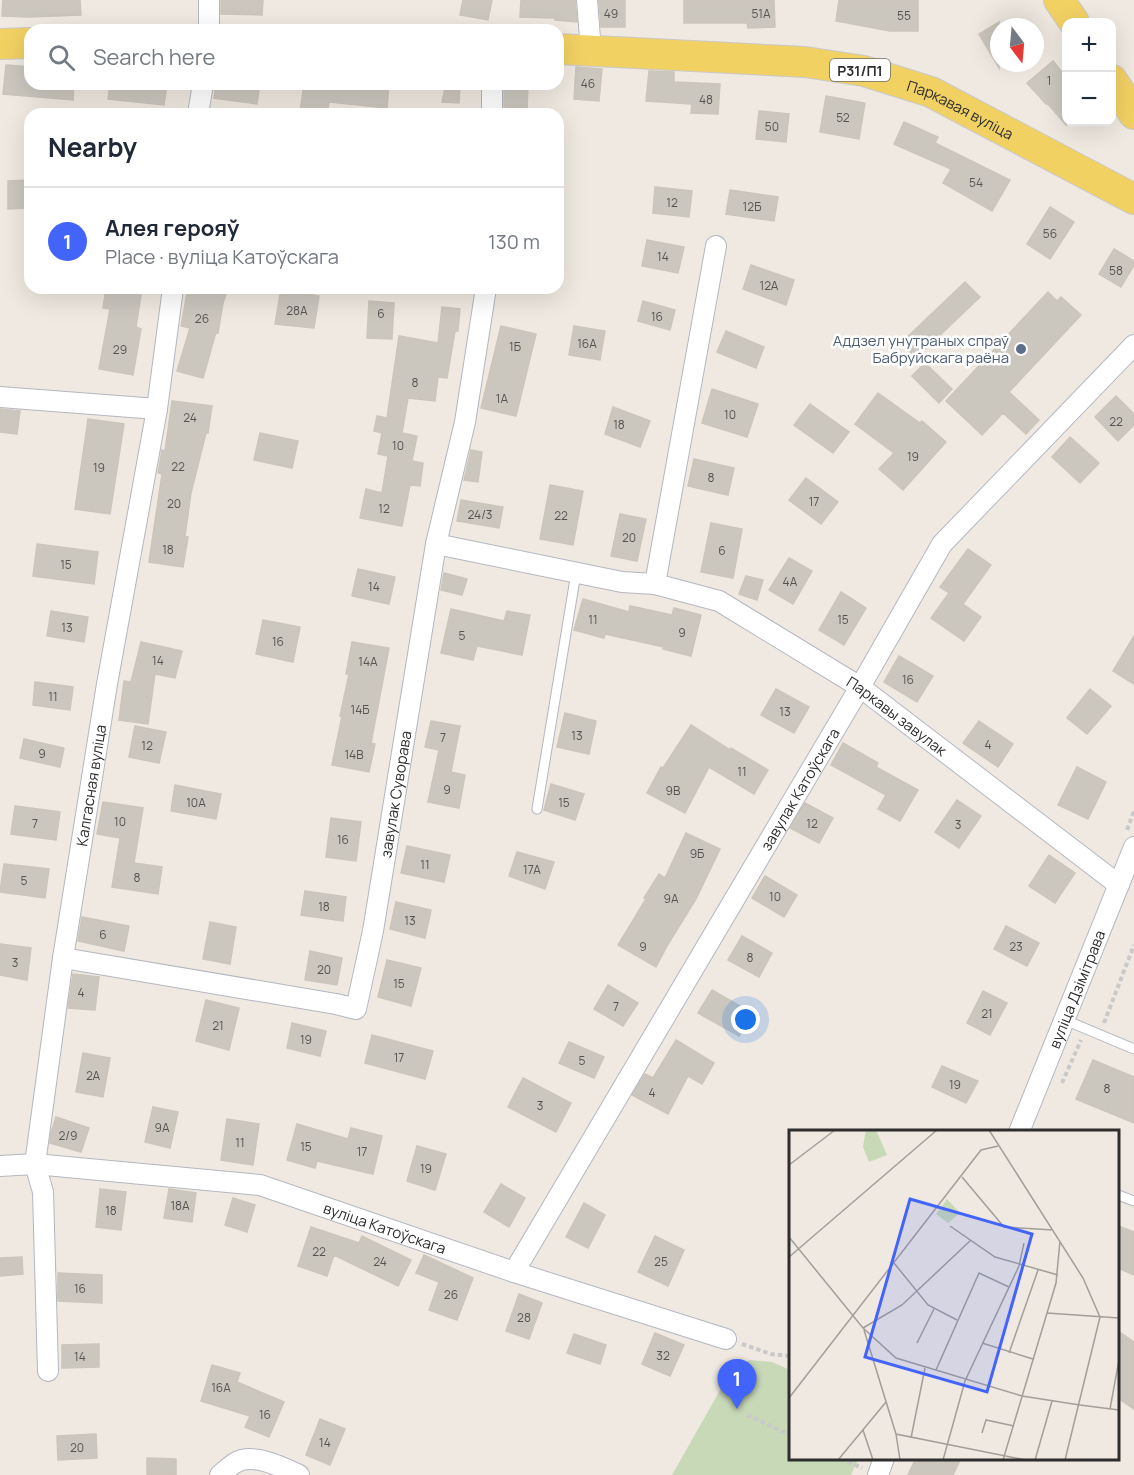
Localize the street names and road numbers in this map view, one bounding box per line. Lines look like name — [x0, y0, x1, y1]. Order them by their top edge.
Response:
road number: Р31/П1 — [830, 59, 890, 81]
street label: Паркавая вуліца — [904, 75, 1017, 144]
street label: Паркавы завулак — [843, 671, 952, 761]
street label: Калгасная вуліца — [71, 723, 111, 848]
street label: завулак Катоўскага — [755, 724, 844, 854]
street label: завулак Суворава — [375, 729, 416, 859]
street label: вуліца Дзімітрава — [1043, 927, 1110, 1051]
street label: вуліца Катоўскага — [321, 1197, 449, 1259]

